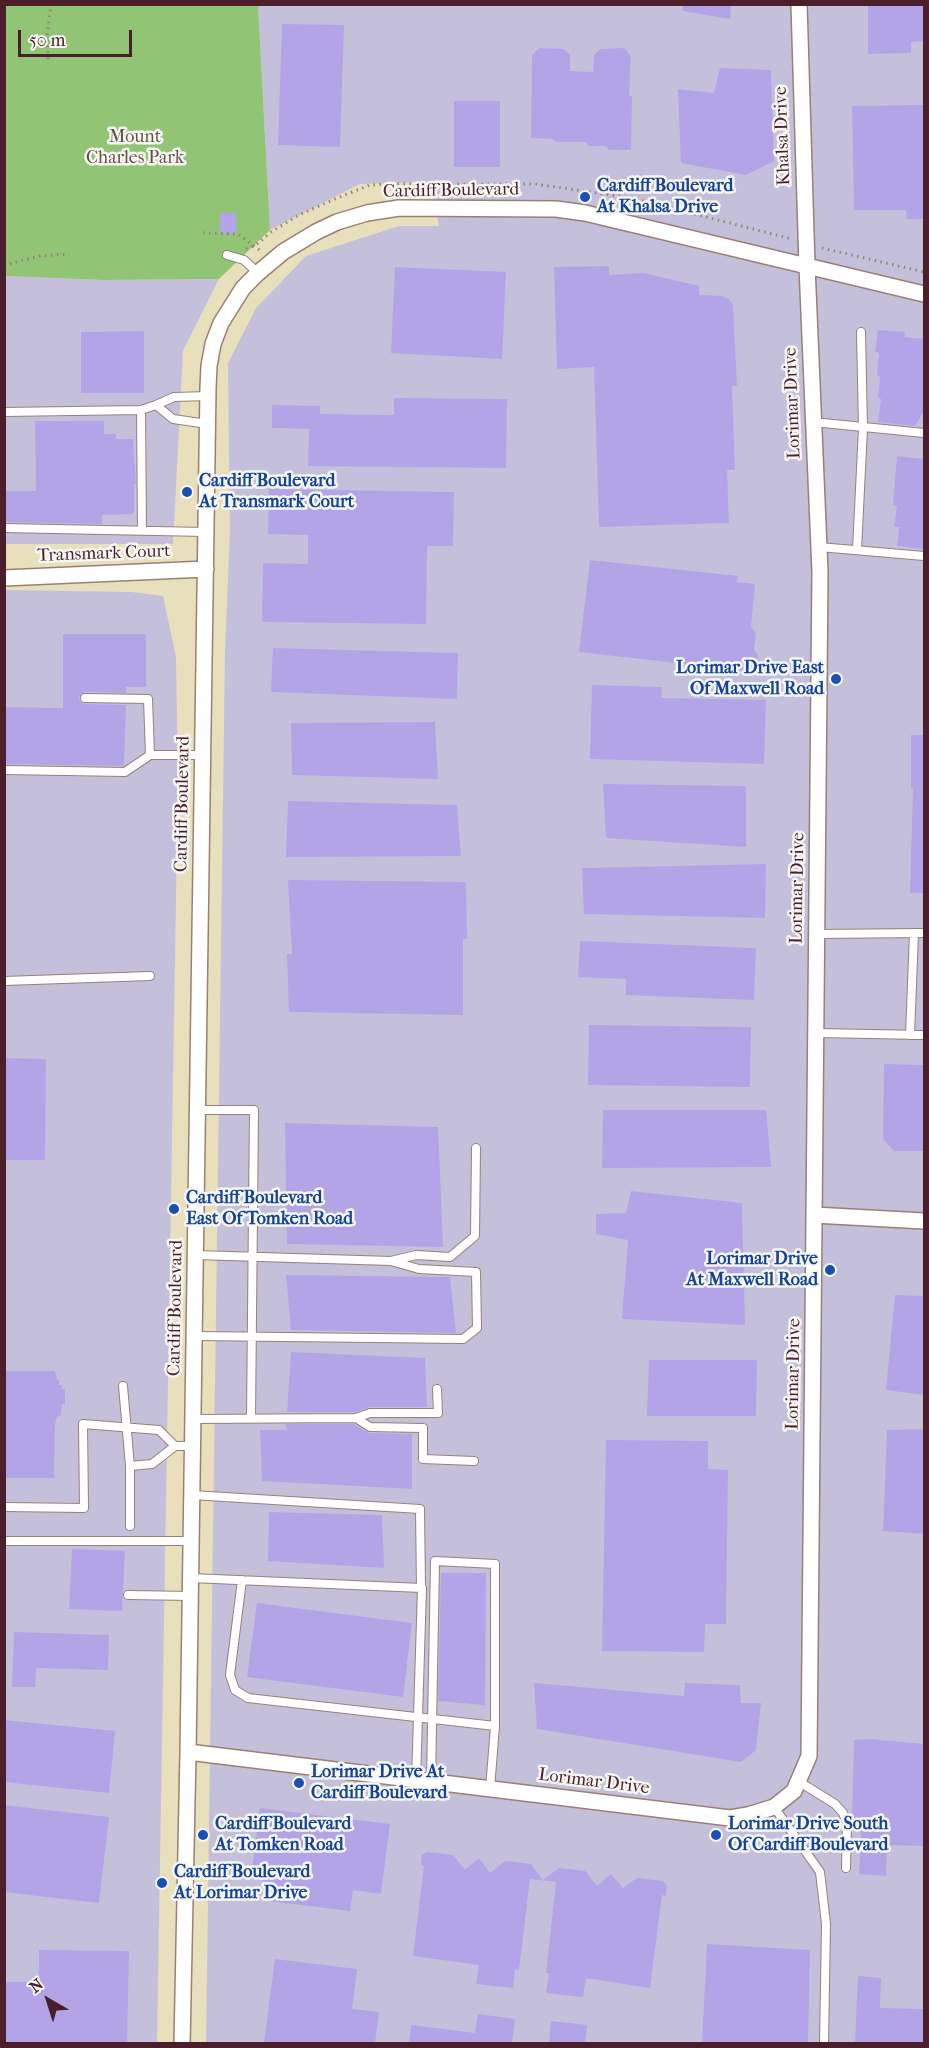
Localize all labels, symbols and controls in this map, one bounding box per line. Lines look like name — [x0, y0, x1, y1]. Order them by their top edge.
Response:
scale bar — [21, 18, 135, 56]
text: 50 m — [29, 30, 65, 51]
street label: Khalsa Drive — [770, 86, 796, 186]
park label: Mount Charles Park — [86, 127, 184, 170]
place label: Cardiff Boulevard At Khalsa Drive — [597, 176, 733, 219]
street label: Cardiff Boulevard — [383, 179, 519, 203]
marker: Cardiff Boulevard At Khalsa Drive — [578, 190, 592, 204]
street label: Lorimar Drive — [780, 347, 806, 459]
place label: Cardiff Boulevard At Transmark Court — [199, 471, 354, 514]
marker: Cardiff Boulevard At Transmark Court — [180, 485, 194, 499]
street label: Transmark Court — [37, 541, 171, 567]
place label: Lorimar Drive East Of Maxwell Road — [676, 658, 824, 700]
marker: Lorimar Drive East Of Maxwell Road — [829, 672, 843, 686]
street label: Cardiff Boulevard — [171, 736, 195, 872]
street label: Lorimar Drive — [786, 832, 810, 944]
place label: Cardiff Boulevard East Of Tomken Road — [186, 1188, 353, 1230]
marker: Cardiff Boulevard East Of Tomken Road — [167, 1202, 181, 1216]
street label: Cardiff Boulevard — [164, 1240, 188, 1376]
place label: Lorimar Drive At Maxwell Road — [686, 1249, 818, 1292]
marker: Lorimar Drive At Maxwell Road — [823, 1263, 837, 1277]
street label: Lorimar Drive — [782, 1318, 806, 1430]
place label: Lorimar Drive At Cardiff Boulevard — [311, 1762, 447, 1804]
street label: Lorimar Drive — [537, 1764, 651, 1800]
marker: Lorimar Drive At Cardiff Boulevard — [292, 1776, 306, 1790]
place label: Cardiff Boulevard At Tomken Road — [215, 1814, 351, 1856]
place label: Lorimar Drive South Of Cardiff Boulevard — [728, 1814, 888, 1856]
marker: Cardiff Boulevard At Tomken Road — [196, 1828, 210, 1842]
marker: Lorimar Drive South Of Cardiff Boulevard — [709, 1828, 723, 1842]
place label: Cardiff Boulevard At Lorimar Drive — [174, 1862, 310, 1904]
marker: Cardiff Boulevard At Lorimar Drive — [155, 1876, 169, 1890]
north arrow — [18, 1970, 78, 2030]
text: N — [26, 1974, 47, 1997]

